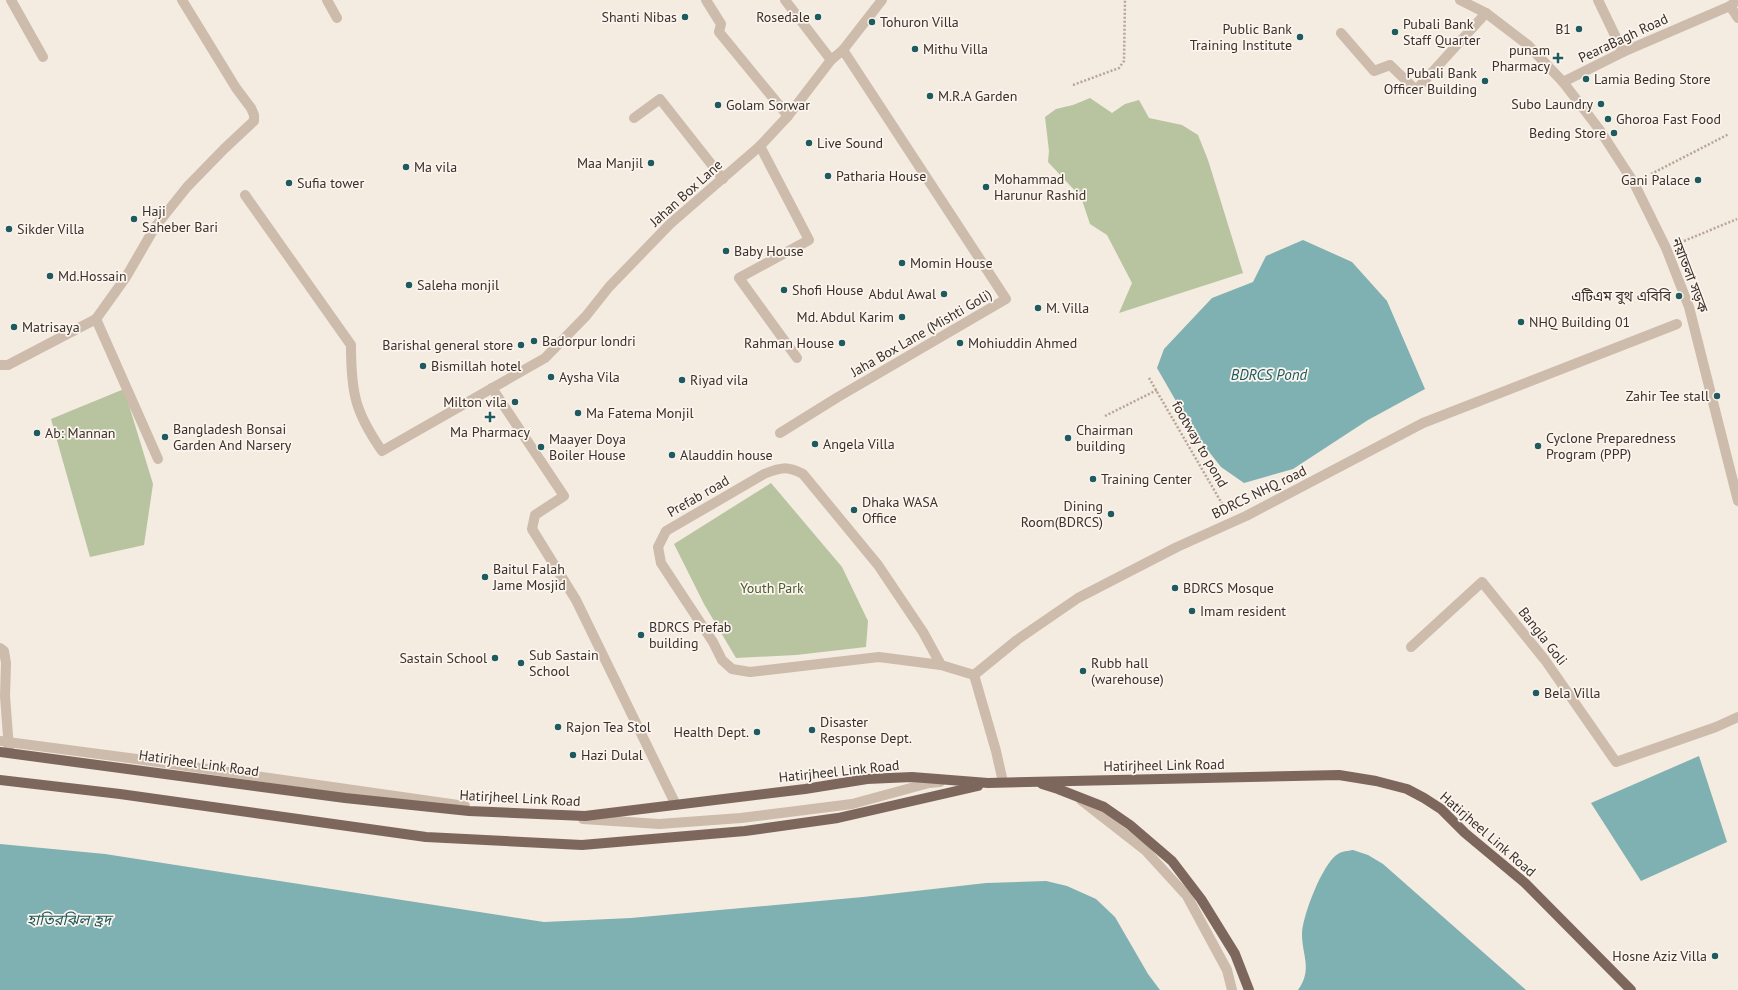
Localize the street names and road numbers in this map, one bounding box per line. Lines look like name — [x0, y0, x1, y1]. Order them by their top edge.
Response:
street label: PearaBagh Road — [1575, 9, 1671, 67]
street label: Jahan Box Lane — [645, 156, 726, 231]
street label: নয়াতলা সড়ক — [1667, 234, 1713, 316]
street label: Jaha Box Lane (Mishti Goli) — [846, 285, 995, 381]
street label: footway to pond — [1168, 397, 1232, 491]
street label: BDRCS NHQ road — [1209, 461, 1309, 523]
street label: Prefab road — [664, 471, 732, 521]
street label: Bangla Goli — [1515, 603, 1571, 669]
street label: Hatirjheel Link Road — [138, 746, 260, 780]
street label: Hatirjheel Link Road — [1103, 755, 1225, 775]
street label: Hatirjheel Link Road — [778, 756, 900, 786]
street label: Hatirjheel Link Road — [459, 786, 581, 810]
street label: Hatirjheel Link Road — [1436, 787, 1540, 881]

